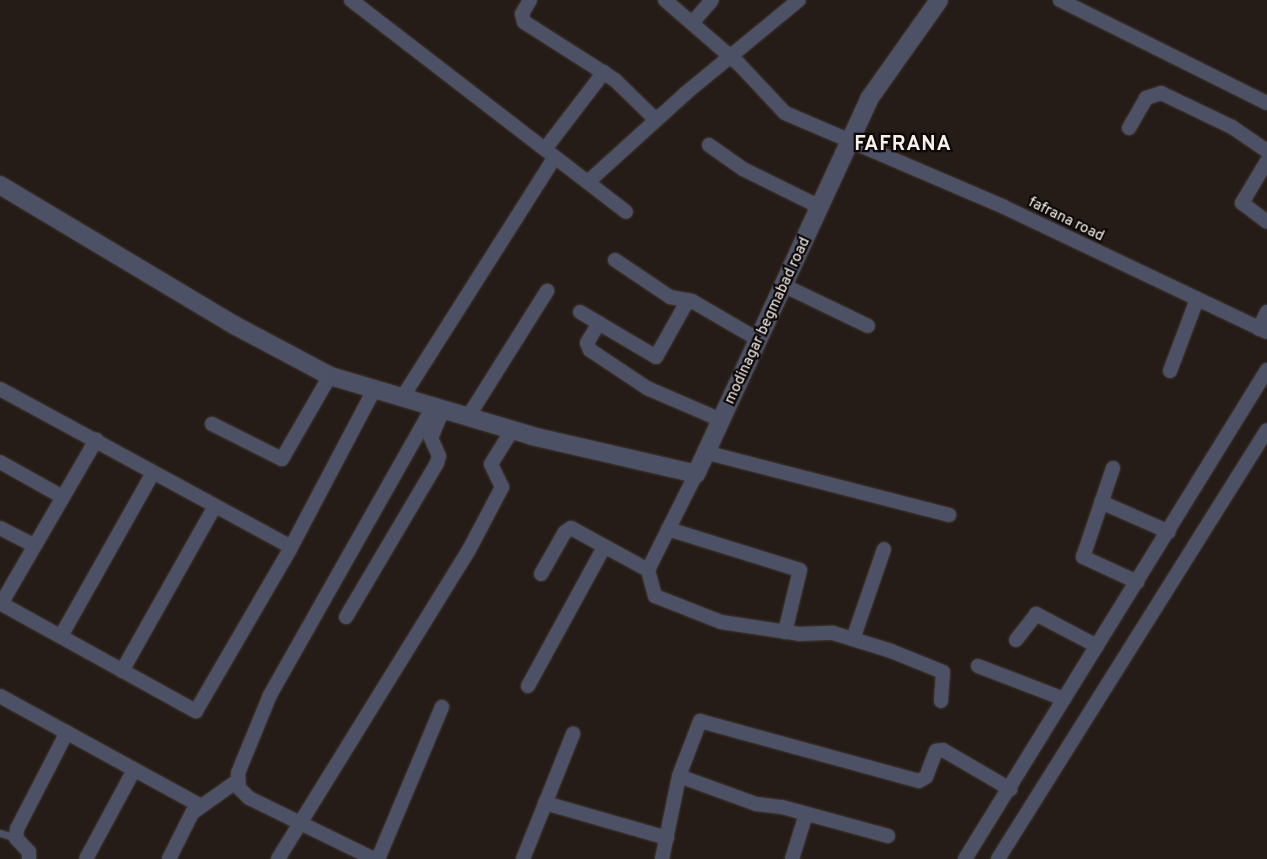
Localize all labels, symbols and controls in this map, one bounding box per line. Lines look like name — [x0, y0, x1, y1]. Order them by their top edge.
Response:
district label: FAFRANA — [853, 133, 953, 157]
street label: fafrana road — [1025, 194, 1107, 246]
street label: modinagar begmabad road — [721, 235, 815, 407]

